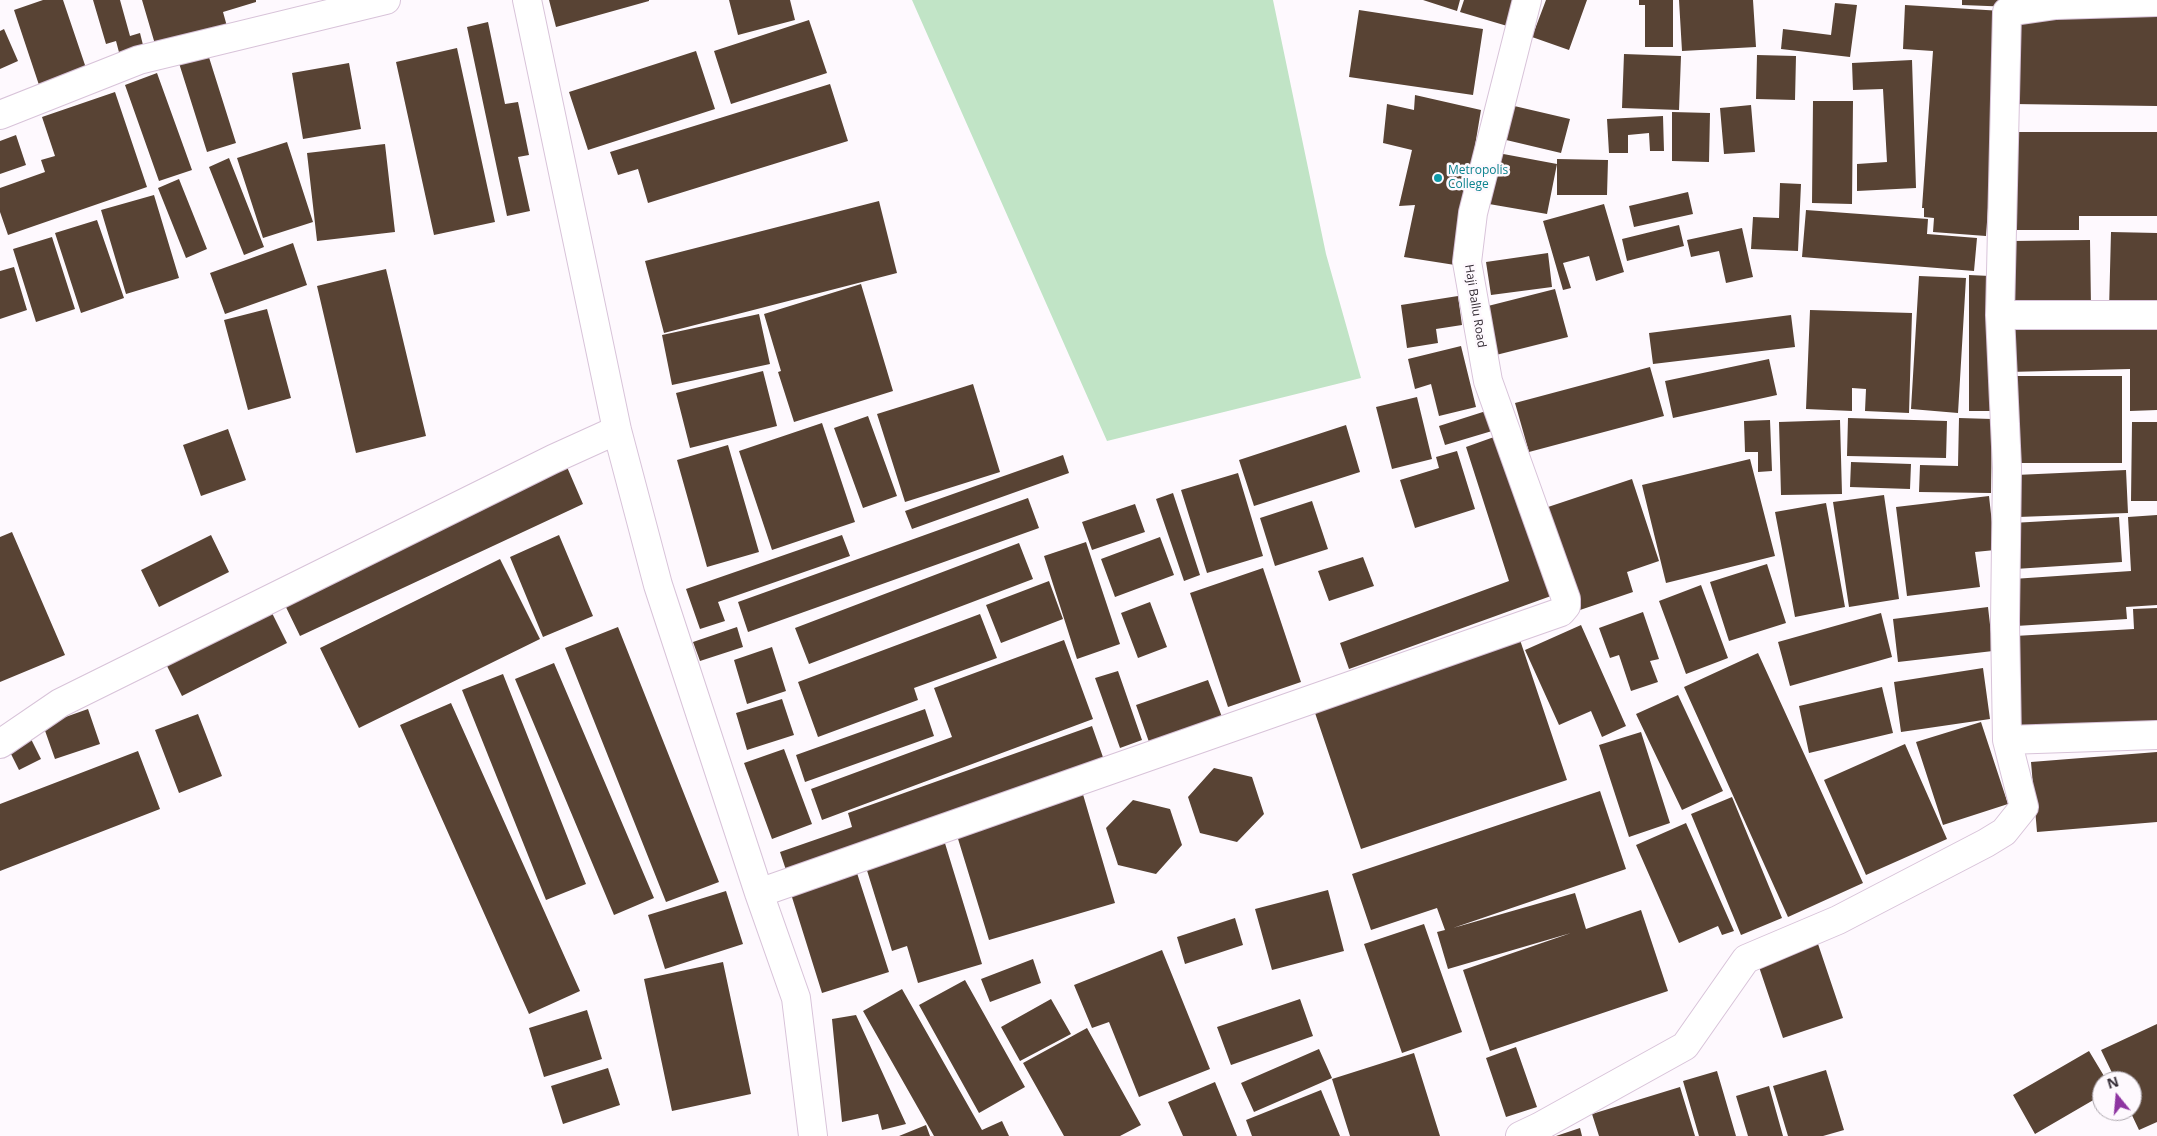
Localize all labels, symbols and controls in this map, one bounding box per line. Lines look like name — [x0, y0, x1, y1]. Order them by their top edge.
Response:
place label: Metropolis College — [1448, 164, 1508, 192]
marker: Metropolis College — [1432, 172, 1444, 184]
street label: Haji Ballu Road — [1461, 263, 1489, 349]
north arrow — [2092, 1071, 2142, 1121]
text: N — [2105, 1071, 2121, 1093]

